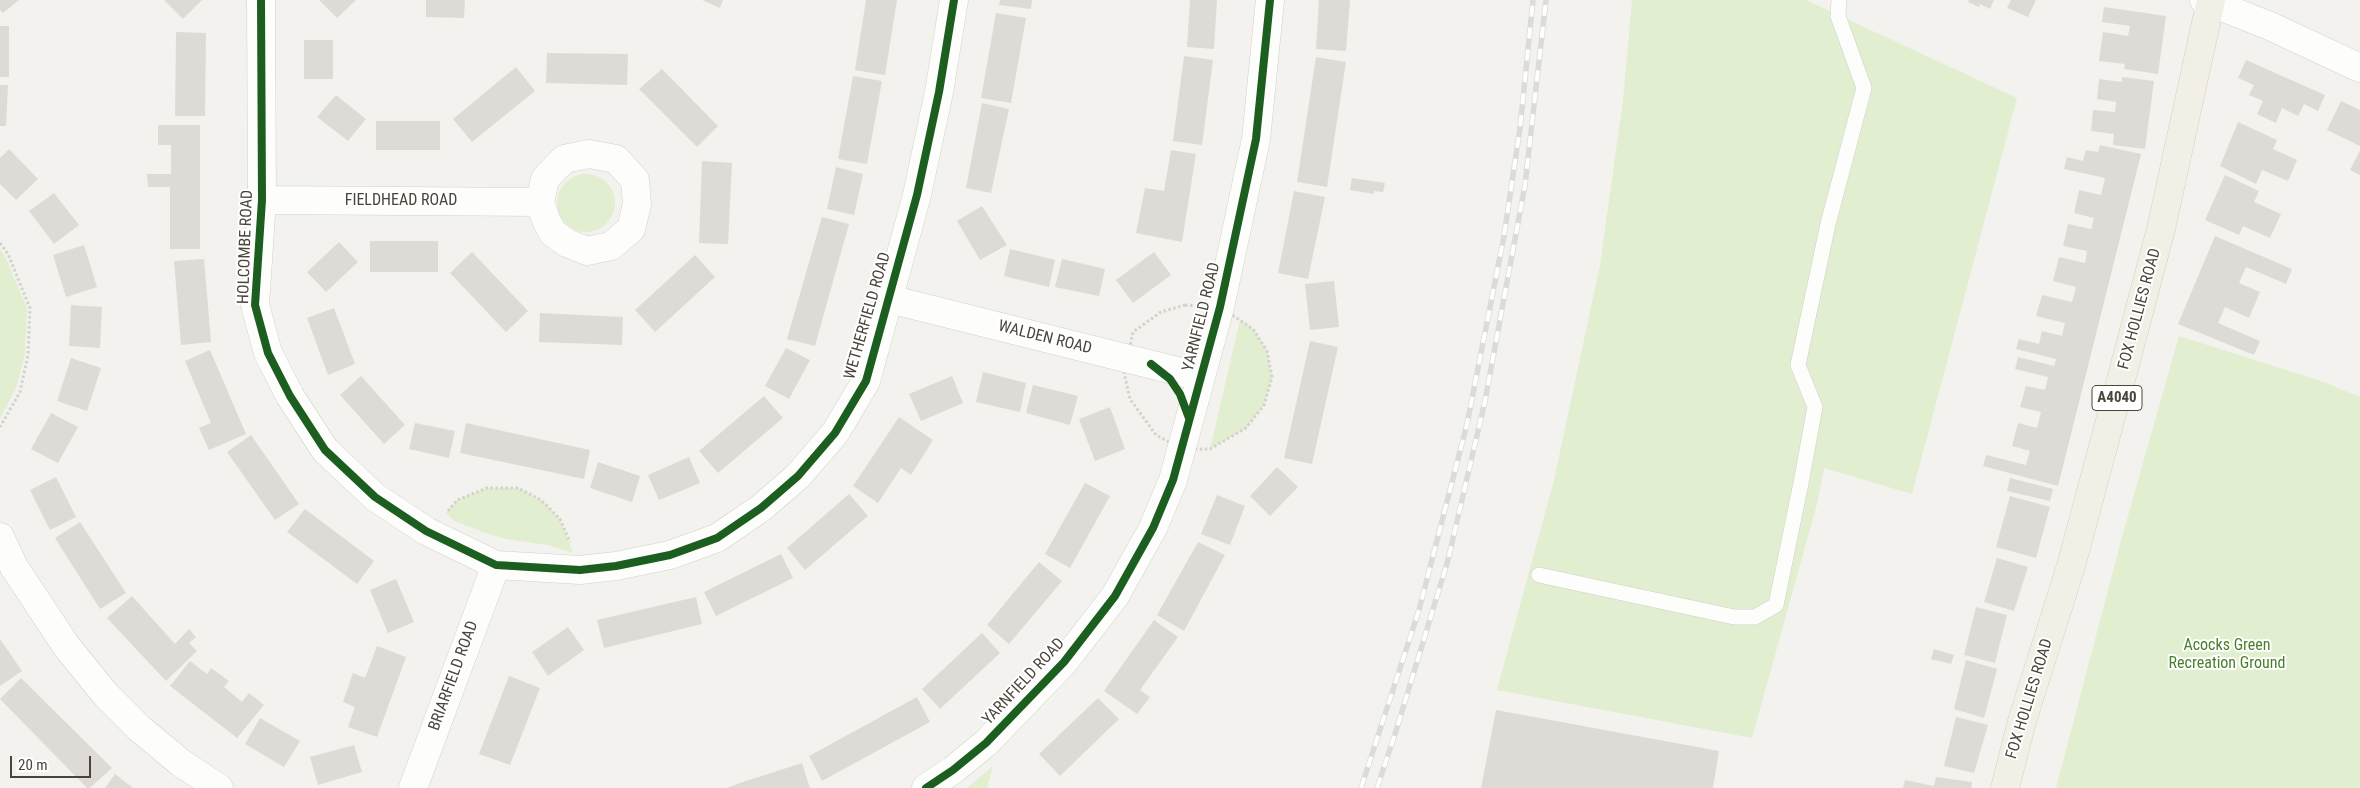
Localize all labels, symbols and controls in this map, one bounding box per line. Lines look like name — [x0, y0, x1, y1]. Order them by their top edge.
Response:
street label: HOLCOMBE ROAD — [234, 190, 258, 304]
street label: FIELDHEAD ROAD — [345, 191, 457, 211]
street label: FOX HOLLIES ROAD — [2115, 246, 2165, 372]
street label: WETHERFIELD ROAD — [841, 250, 895, 382]
street label: YARNFIELD ROAD — [1179, 261, 1225, 373]
street label: WALDEN ROAD — [996, 317, 1094, 359]
road number: A4040 — [2092, 386, 2142, 410]
street label: BRIARFIELD ROAD — [425, 618, 483, 734]
street label: YARNFIELD ROAD — [979, 635, 1069, 729]
park label: Acocks Green Recreation Ground — [2169, 636, 2285, 674]
street label: FOX HOLLIES ROAD — [2003, 637, 2057, 761]
scale bar — [12, 746, 94, 778]
text: 20 m — [18, 756, 48, 774]

